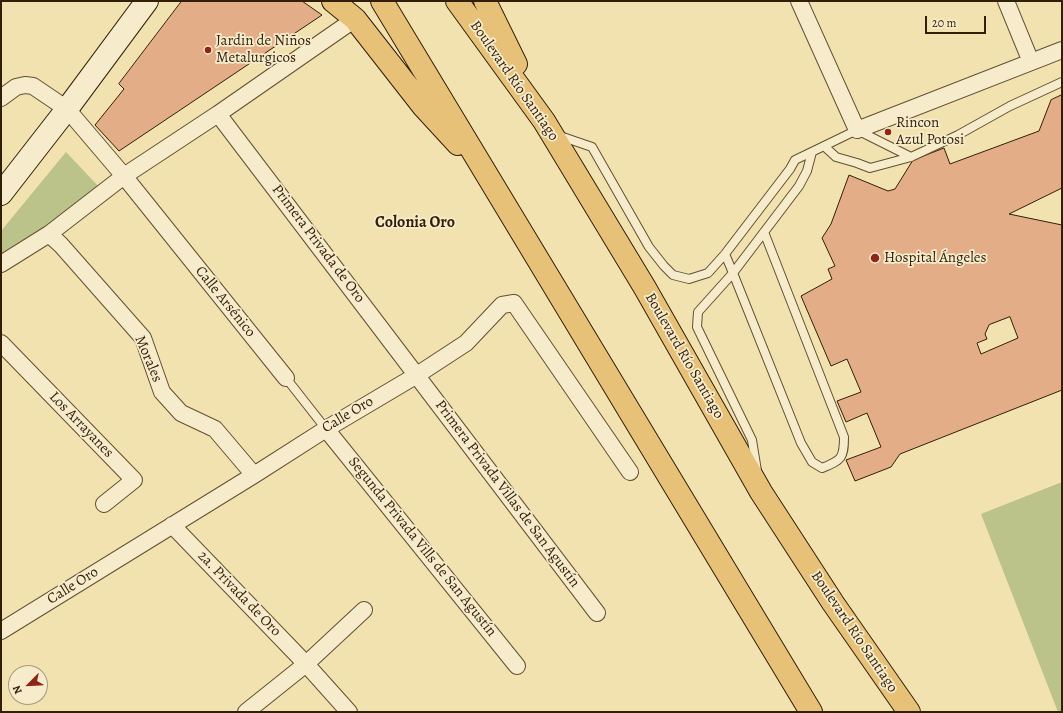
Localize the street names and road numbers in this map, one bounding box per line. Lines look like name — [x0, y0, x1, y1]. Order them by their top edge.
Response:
street label: Boulevard Río Santiago — [466, 17, 562, 145]
street label: Primera Privada de Oro — [268, 181, 368, 307]
street label: Calle Arsénico — [191, 263, 259, 341]
street label: Boulevard Río Santiago — [641, 290, 727, 422]
street label: Morales — [130, 333, 166, 385]
street label: Los Arrayanes — [45, 388, 117, 462]
street label: Calle Oro — [319, 393, 377, 437]
street label: Primera Privada Villas de San Agustín — [431, 397, 583, 591]
street label: Segunda Privada Vills de San Agustín — [344, 453, 500, 641]
street label: 2a. Privada de Oro — [193, 547, 285, 641]
street label: Calle Oro — [44, 563, 102, 609]
street label: Boulevard Río Santiago — [807, 568, 901, 696]

